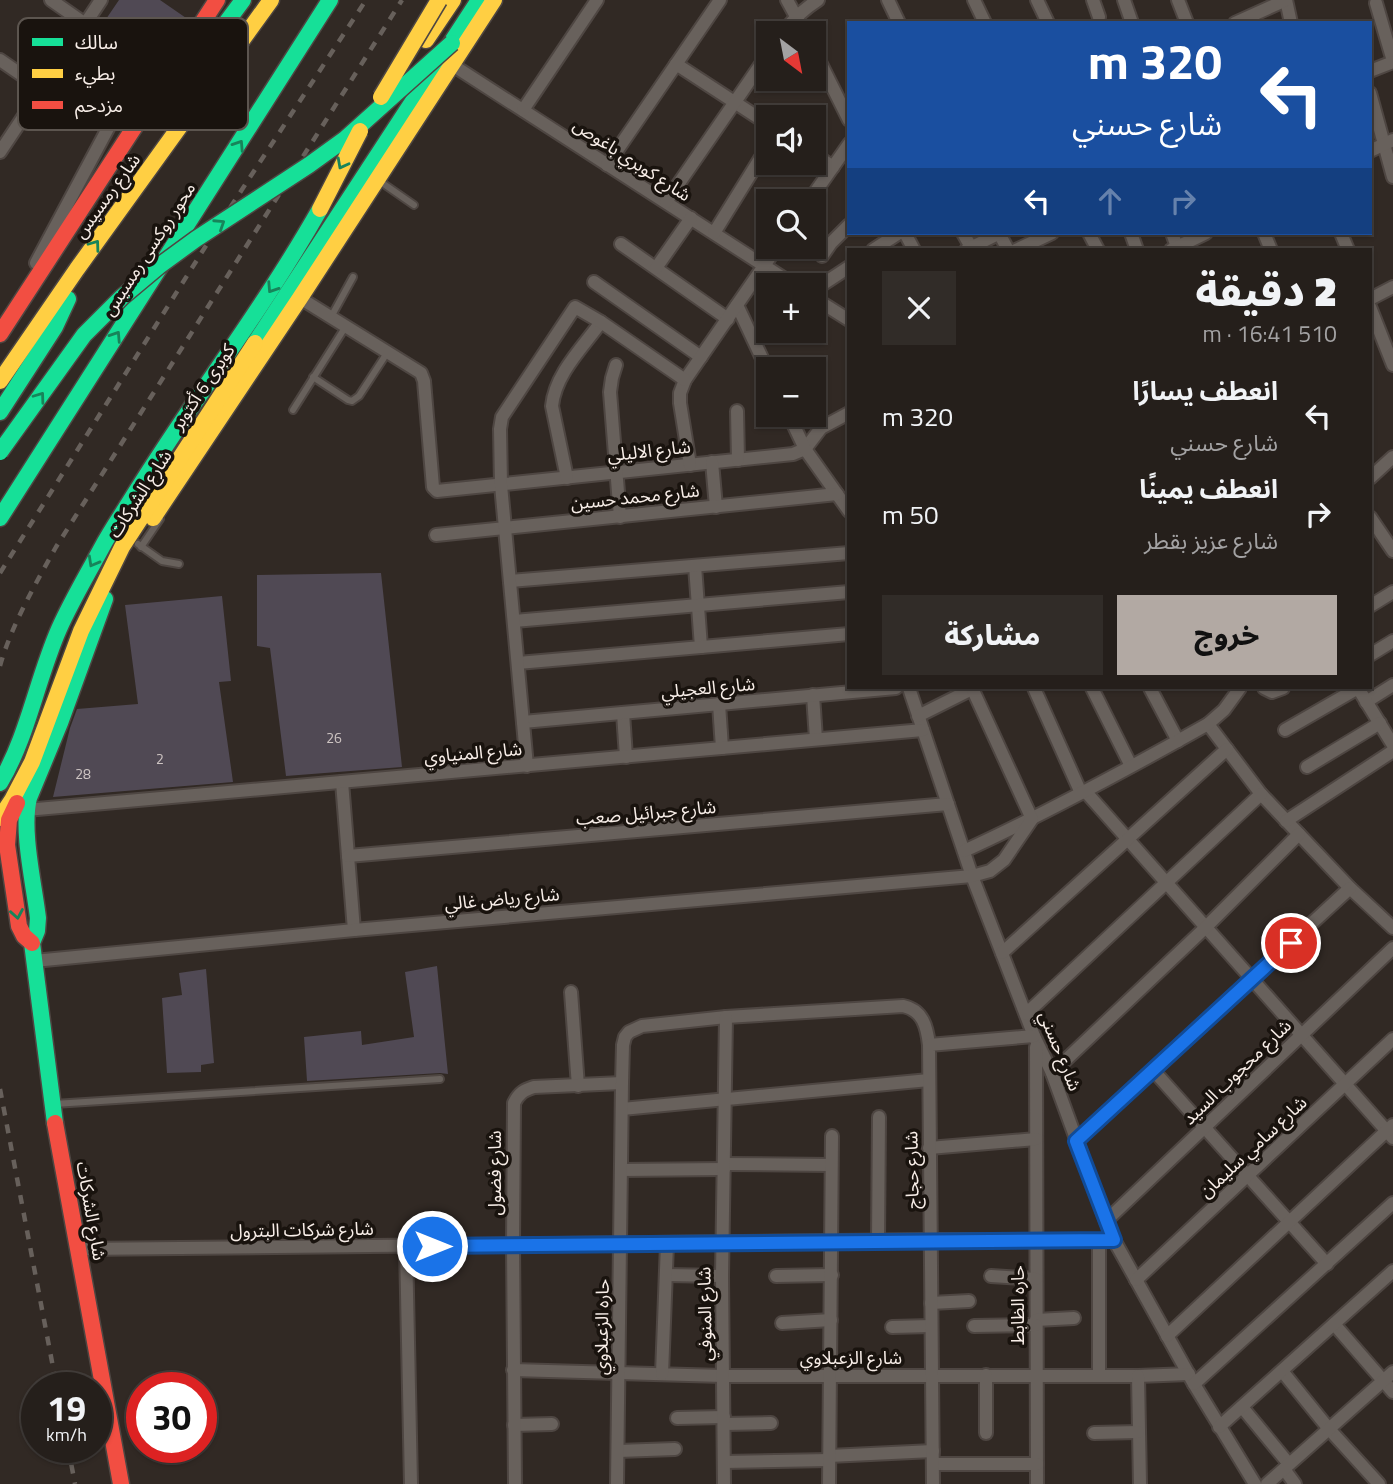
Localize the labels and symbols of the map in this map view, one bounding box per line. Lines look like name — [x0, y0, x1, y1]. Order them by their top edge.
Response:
legend — [18, 18, 248, 130]
north arrow — [756, 21, 826, 91]
text: سالك — [75, 27, 118, 56]
text: بطيء — [75, 58, 115, 88]
text: مزدحم — [75, 90, 123, 120]
street label: شارع كوبري باغوص — [567, 111, 697, 209]
one-way arrow — [230, 139, 243, 152]
street label: شارع رمسيس — [67, 148, 147, 244]
one-way arrow — [337, 157, 351, 170]
street label: محور روكسى رمسيس — [95, 176, 202, 321]
one-way arrow — [212, 219, 225, 232]
one-way arrow — [87, 240, 99, 253]
one-way arrow — [268, 280, 280, 293]
one-way arrow — [108, 331, 121, 344]
street label: كوبرى 6 أكتوبر — [163, 338, 242, 436]
one-way arrow — [32, 392, 44, 405]
street label: شارع الاليلي — [606, 433, 692, 469]
street label: شارع الشركات — [101, 444, 179, 544]
street label: شارع محمد حسين — [569, 476, 701, 518]
one-way arrow — [88, 555, 101, 568]
street label: شارع العجيلي — [660, 670, 756, 706]
house number: 26 — [326, 727, 342, 748]
street label: شارع المنياوي — [423, 735, 523, 771]
house number: 2 — [156, 748, 164, 769]
house number: 28 — [75, 763, 91, 784]
street label: شارع جبرائيل صعب — [575, 793, 717, 833]
street label: شارع رياض غالي — [443, 880, 561, 918]
one-way arrow — [9, 908, 24, 920]
pin — [1261, 913, 1321, 973]
street label: شارع حسني — [1031, 1007, 1089, 1095]
street label: شارع محجوب السيد — [1176, 1012, 1298, 1132]
street label: شارع سامي سليمان — [1193, 1089, 1313, 1205]
street label: شارع فضول — [481, 1130, 509, 1216]
street label: شارع حجاج — [897, 1131, 927, 1209]
street label: شارع الشركات — [69, 1159, 113, 1263]
position arrow — [395, 1209, 469, 1283]
street label: شارع شركات البترول — [230, 1215, 374, 1245]
street label: حاره الظابط — [1004, 1265, 1031, 1345]
street label: شارع المنوفي — [690, 1267, 720, 1361]
street label: حاره الزعبلاوي — [587, 1279, 616, 1375]
street label: شارع الزعبلاوي — [800, 1344, 902, 1372]
speed limit sign: 30 — [126, 1372, 217, 1463]

